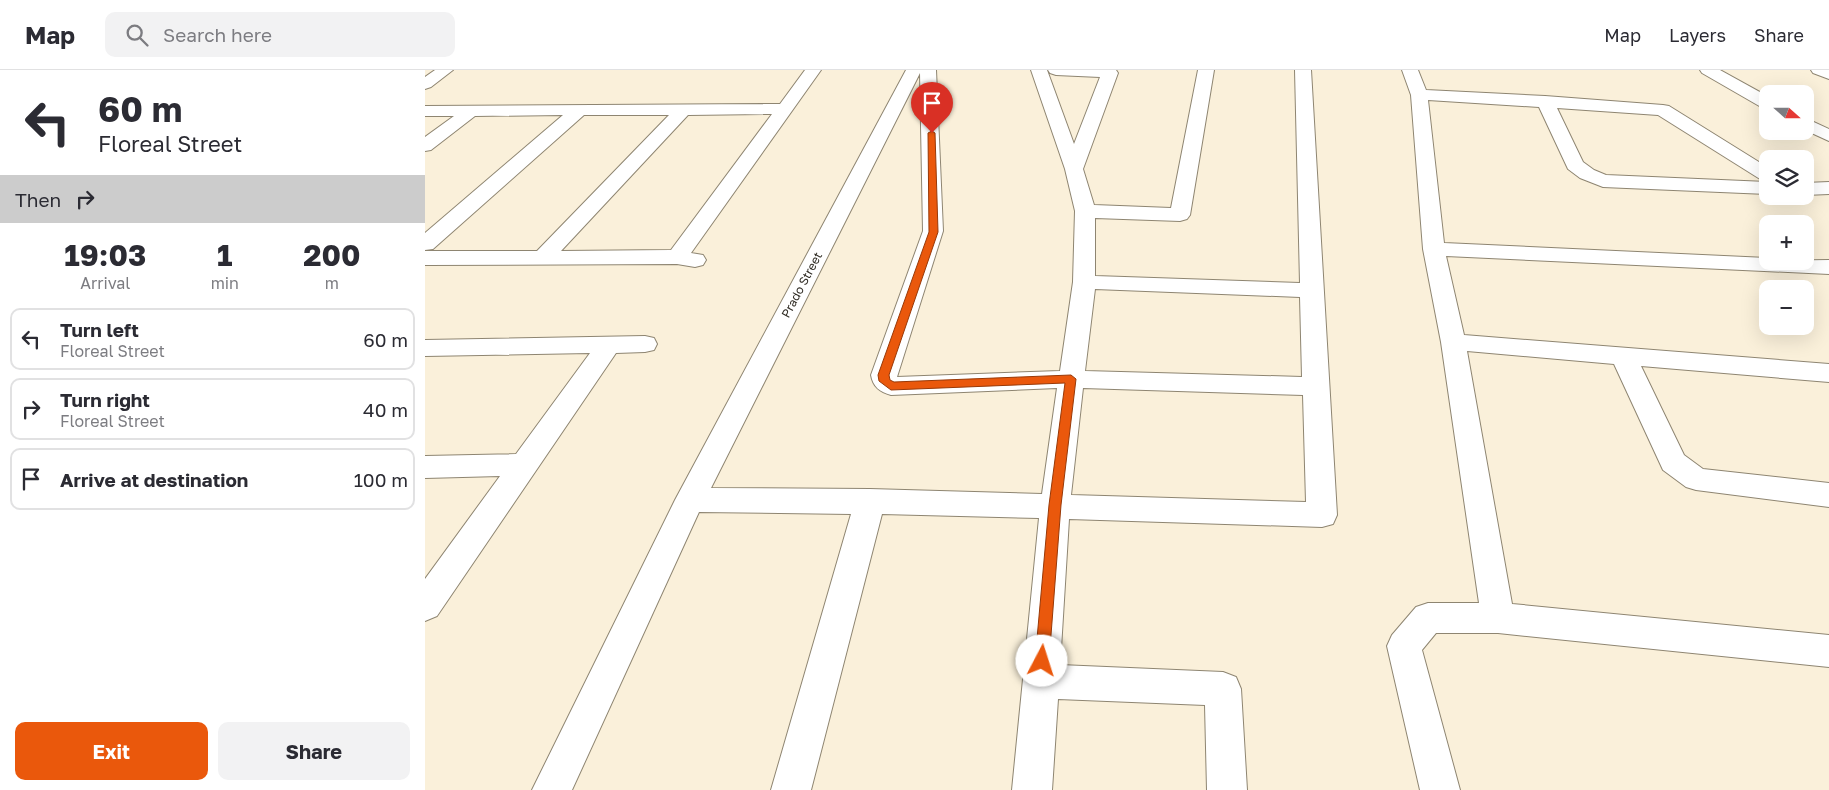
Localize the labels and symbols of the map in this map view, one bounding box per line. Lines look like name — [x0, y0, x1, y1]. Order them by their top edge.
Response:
pin — [911, 82, 953, 133]
north arrow — [1759, 85, 1814, 140]
street label: Prado Street — [778, 249, 825, 320]
position arrow — [1015, 634, 1067, 686]

